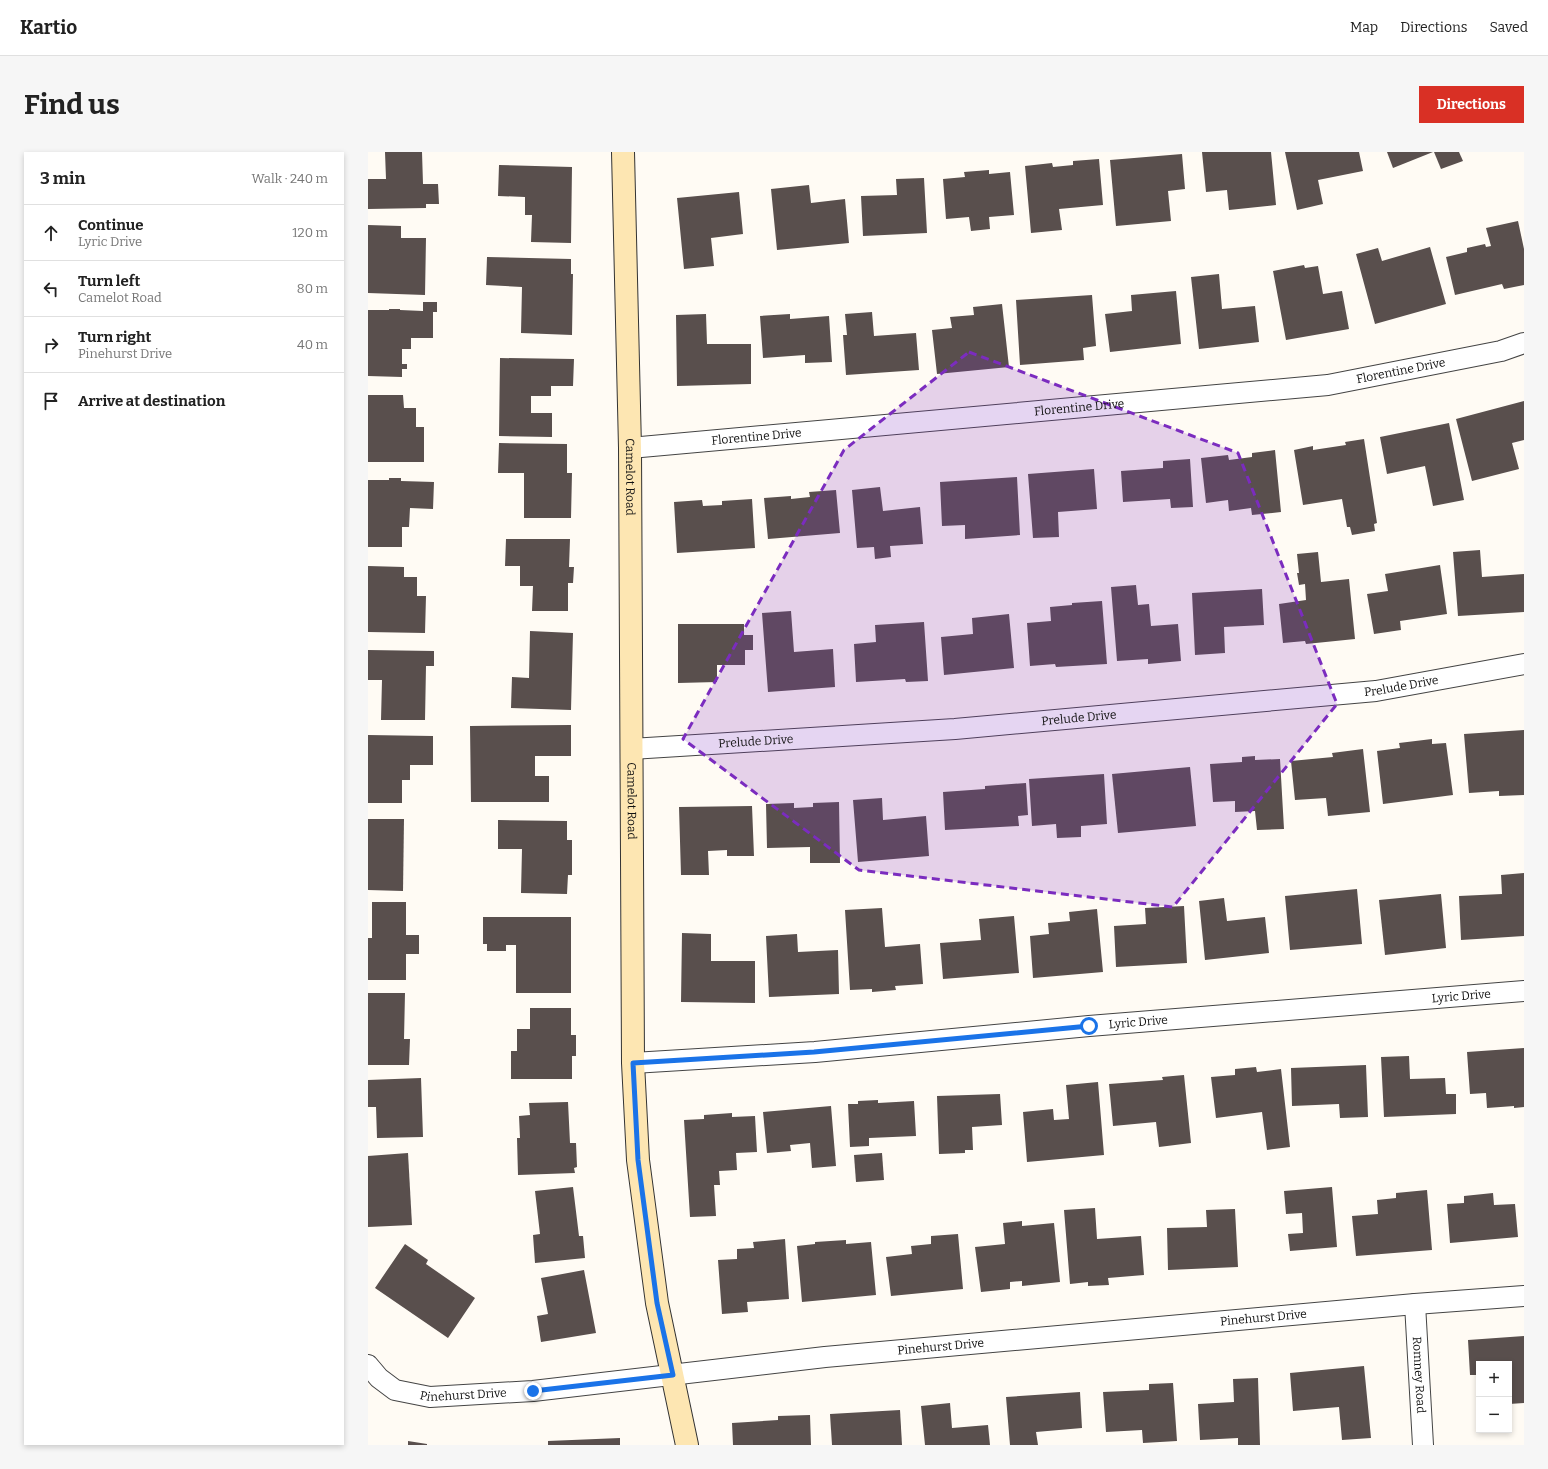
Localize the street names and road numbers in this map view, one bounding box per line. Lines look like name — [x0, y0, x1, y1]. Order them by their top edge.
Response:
street label: Florentine Drive — [1355, 355, 1446, 386]
street label: Florentine Drive — [1034, 396, 1125, 418]
street label: Florentine Drive — [711, 426, 802, 448]
street label: Camelot Road — [623, 438, 637, 516]
street label: Prelude Drive — [1363, 673, 1440, 699]
street label: Prelude Drive — [1041, 707, 1117, 728]
street label: Prelude Drive — [718, 732, 794, 751]
street label: Camelot Road — [625, 762, 639, 840]
street label: Lyric Drive — [1431, 987, 1491, 1005]
street label: Lyric Drive — [1108, 1013, 1168, 1031]
street label: Pinehurst Drive — [1219, 1307, 1307, 1328]
street label: Pinehurst Drive — [897, 1336, 985, 1357]
street label: Romney Road — [1410, 1336, 1428, 1414]
street label: Pinehurst Drive — [419, 1386, 507, 1404]

